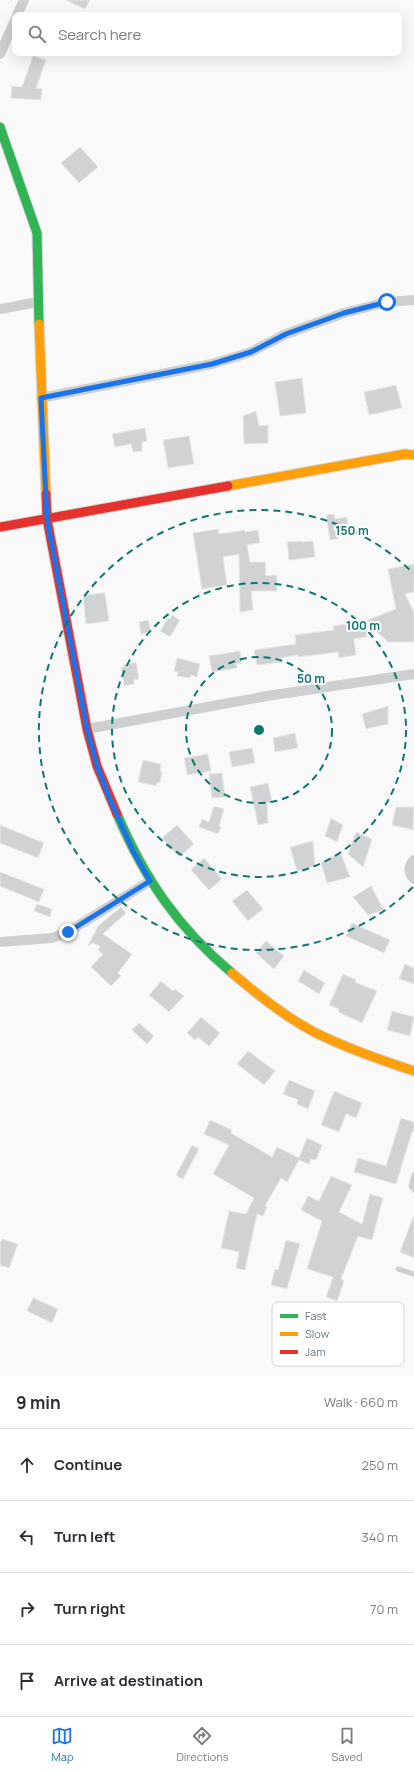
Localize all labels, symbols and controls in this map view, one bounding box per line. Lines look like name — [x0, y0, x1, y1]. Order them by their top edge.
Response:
search box — [12, 12, 402, 56]
icon: search — [26, 23, 48, 45]
text: Search here — [58, 24, 141, 45]
route start — [378, 293, 396, 311]
text: 150 m — [335, 522, 369, 539]
text: 100 m — [346, 617, 380, 634]
text: 50 m — [297, 670, 325, 687]
centre of rings — [252, 723, 266, 737]
route end — [59, 923, 77, 941]
legend — [272, 1302, 404, 1366]
text: Fast — [305, 1308, 327, 1323]
text: Slow — [305, 1326, 330, 1341]
text: Jam — [305, 1344, 326, 1359]
text: 9 min — [16, 1391, 61, 1414]
text: Walk · 660 m — [324, 1393, 398, 1411]
icon: ahead — [16, 1454, 38, 1476]
text: Continue — [54, 1454, 122, 1475]
text: 250 m — [362, 1456, 398, 1474]
icon: left — [16, 1526, 38, 1548]
text: Turn left — [54, 1526, 116, 1547]
text: 340 m — [362, 1528, 398, 1546]
icon: right — [16, 1598, 38, 1620]
text: Turn right — [54, 1598, 125, 1619]
text: 70 m — [370, 1600, 398, 1618]
icon: arrive — [16, 1670, 38, 1692]
text: Arrive at destination — [54, 1670, 203, 1691]
tab: Map — [51, 1725, 73, 1764]
tab: Directions — [176, 1725, 229, 1764]
tab: Saved — [332, 1725, 363, 1764]

